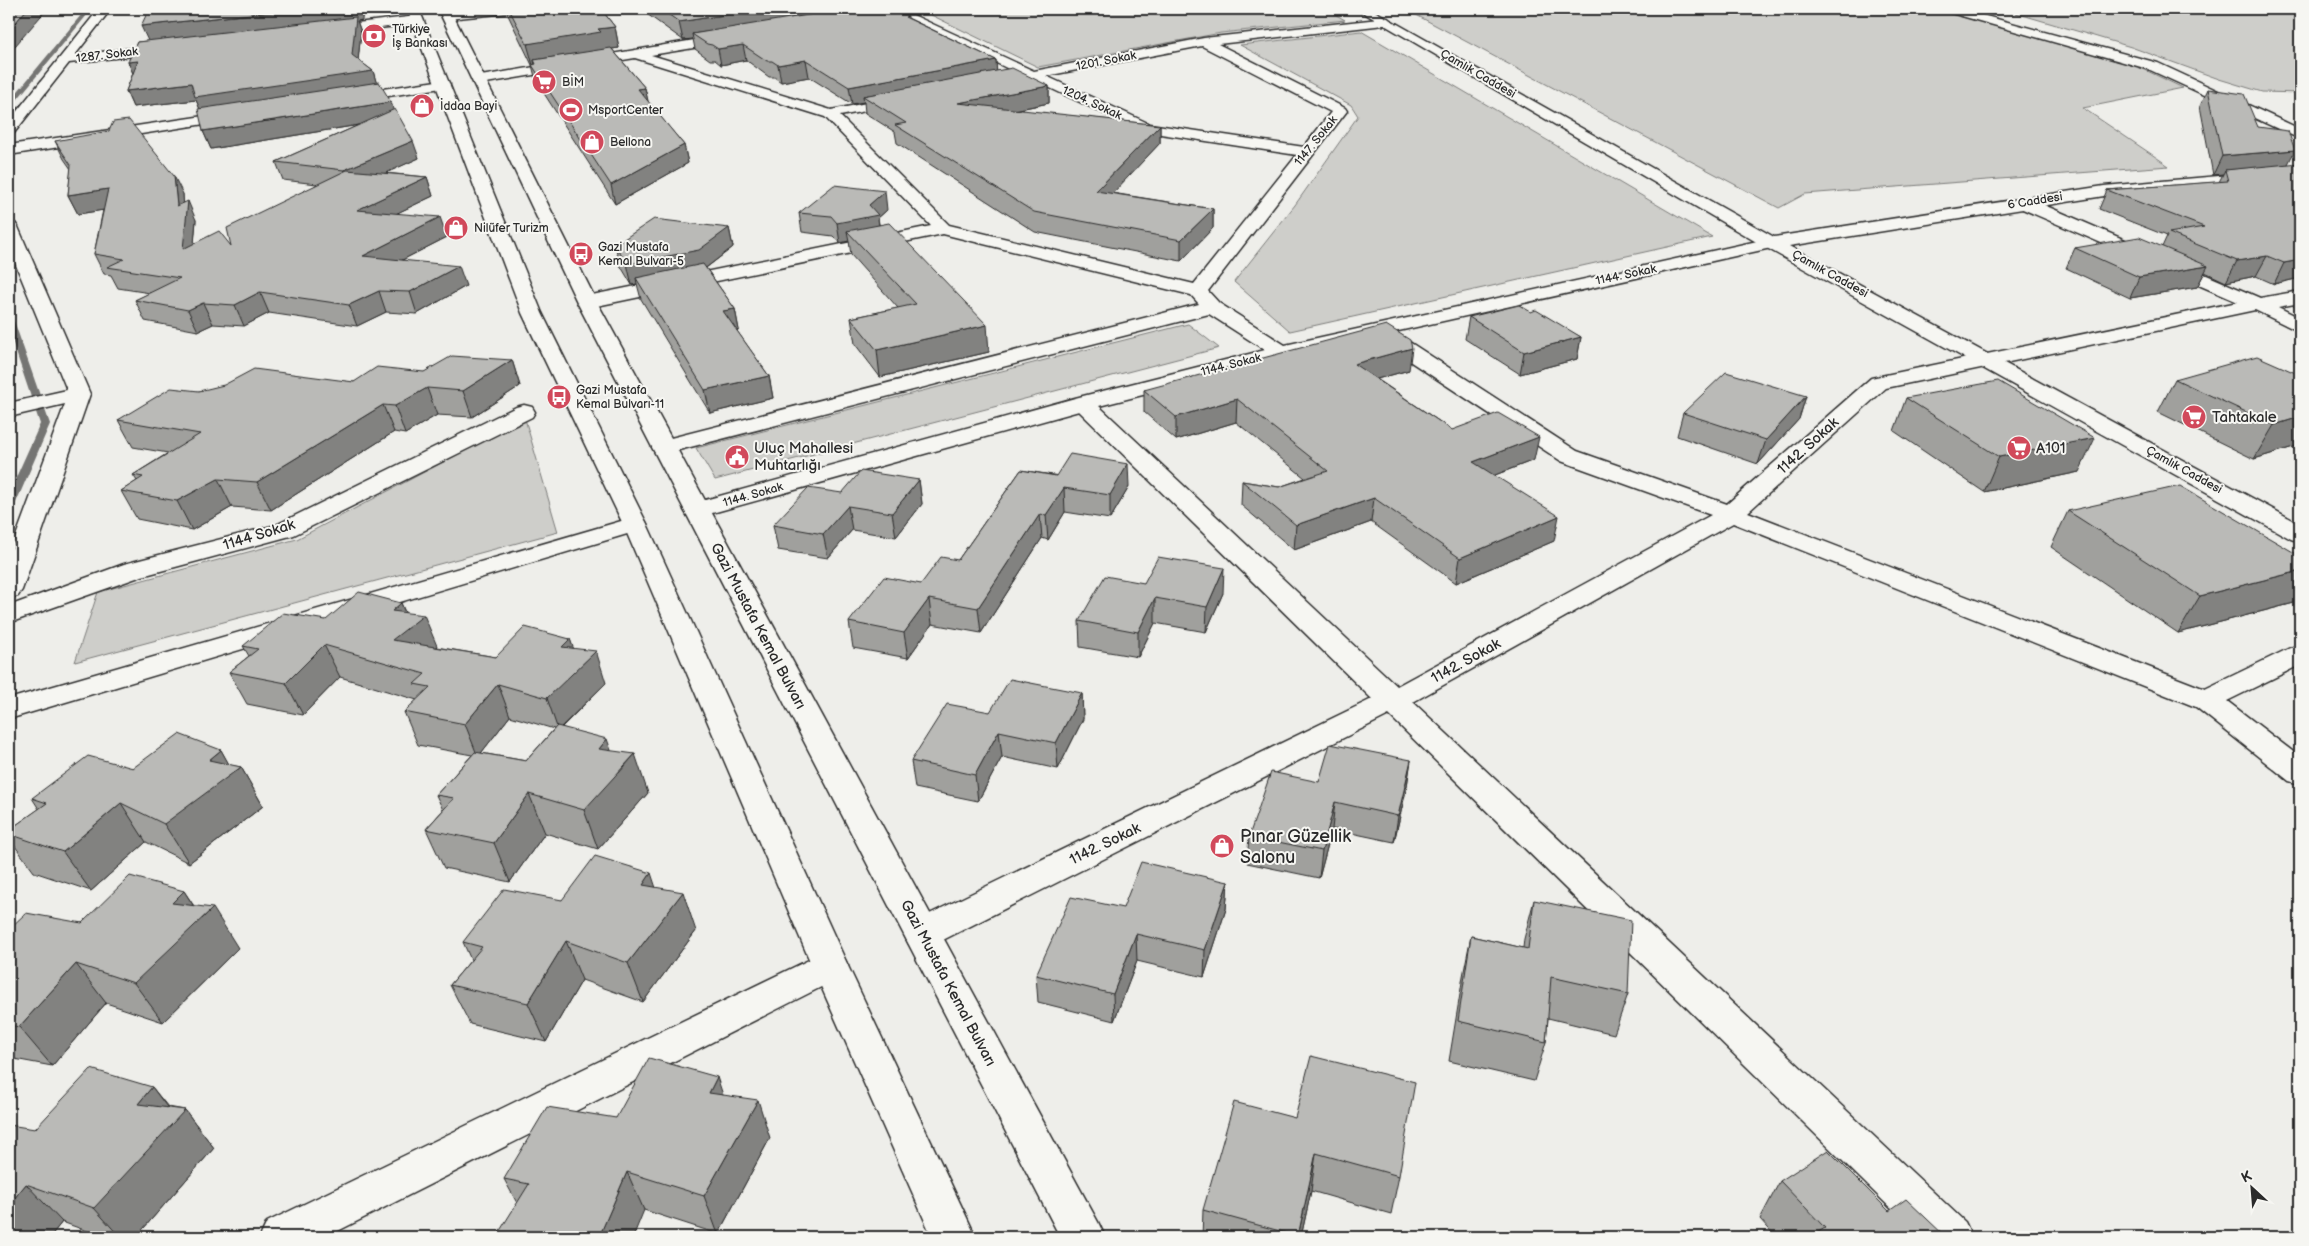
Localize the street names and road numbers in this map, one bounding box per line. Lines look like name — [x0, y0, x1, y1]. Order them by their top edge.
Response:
street label: 1287. Sokak — [75, 44, 139, 66]
street label: Çamlık Caddesi — [1438, 46, 1519, 102]
street label: 1201. Sokak — [1075, 48, 1138, 74]
street label: 1204. Sokak — [1060, 83, 1124, 123]
street label: 1147. Sokak — [1291, 113, 1341, 169]
street label: 6 Caddesi — [2006, 189, 2064, 213]
street label: Çamlık Caddesi — [1789, 247, 1871, 301]
street label: 1144. Sokak — [1594, 261, 1658, 289]
street label: 1144. Sokak — [1199, 350, 1263, 380]
street label: 1142. Sokak — [1773, 413, 1843, 479]
street label: Çamlık Caddesi — [2143, 443, 2225, 497]
street label: 1144. Sokak — [721, 479, 785, 511]
street label: 1144 Sokak — [221, 515, 298, 555]
street label: Gazi Mustafa Kemal Bulvarı — [706, 540, 810, 712]
street label: 1142. Sokak — [1428, 634, 1505, 688]
street label: 1142. Sokak — [1066, 818, 1144, 869]
street label: Gazi Mustafa Kemal Bulvarı — [896, 897, 1000, 1069]

